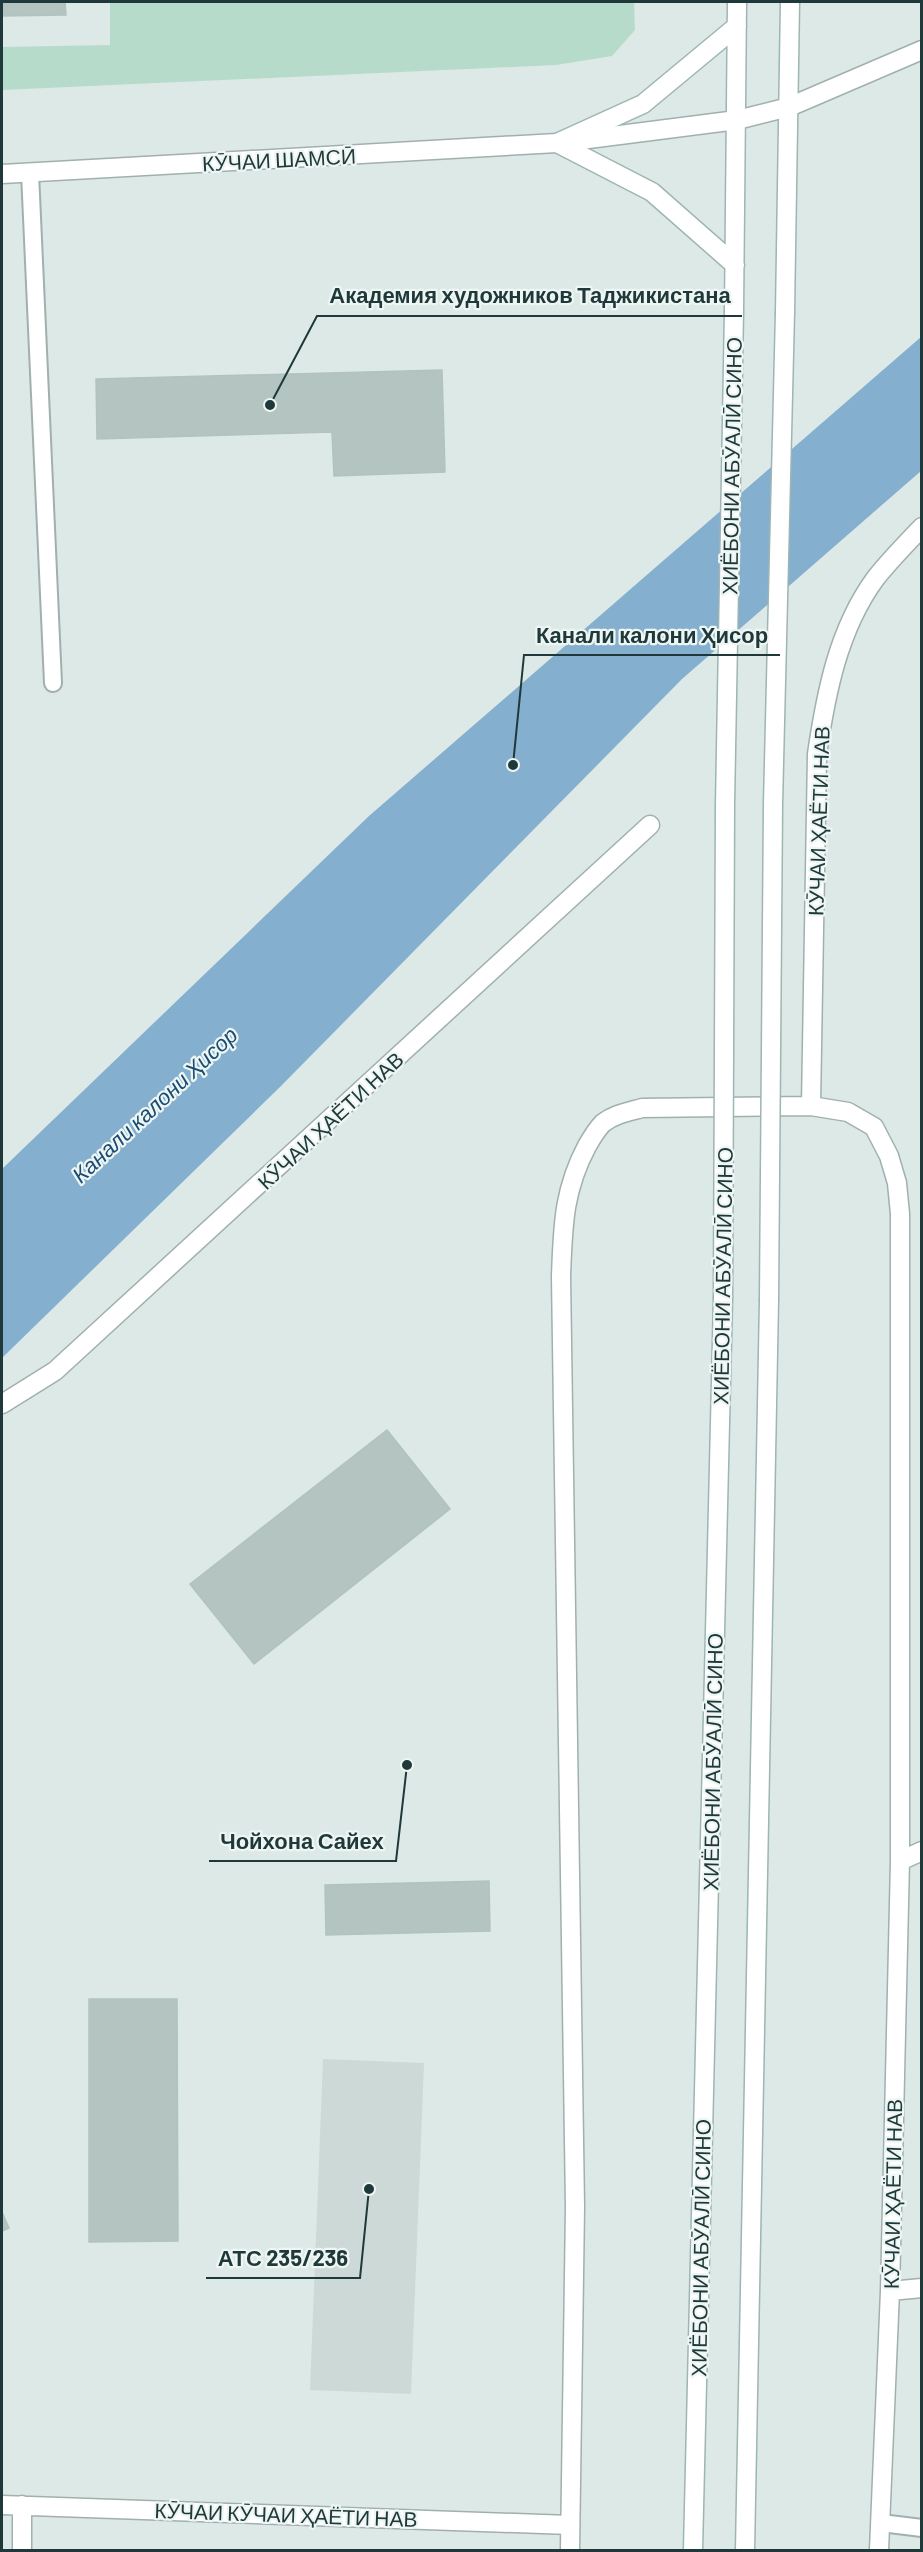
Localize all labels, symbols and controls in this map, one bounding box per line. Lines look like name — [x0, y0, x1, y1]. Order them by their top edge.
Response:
street label: КӮЧАИ ШАМСӢ — [202, 142, 356, 176]
callout: Академия художников Таджикистана — [317, 276, 742, 316]
text: Академия художников Таджикистана — [329, 281, 731, 308]
street label: ХИЁБОНИ АБӮАЛӢ СИНО — [716, 337, 746, 595]
callout: Канали калони Ҳисор — [524, 615, 780, 655]
text: Канали калони Ҳисор — [536, 621, 768, 648]
street label: КӮЧАИ ҲАЁТИ НАВ — [802, 726, 834, 916]
water label: Канали калони Ҳисор — [66, 1021, 243, 1188]
street label: КӮЧАИ ҲАЁТИ НАВ — [252, 1046, 408, 1194]
street label: ХИЁБОНИ АБӮАЛӢ СИНО — [707, 1147, 737, 1405]
street label: ХИЁБОНИ АБӮАЛӢ СИНО — [697, 1633, 727, 1891]
callout: Чойхона Сайех — [209, 1821, 396, 1861]
text: Чойхона Сайех — [220, 1827, 385, 1853]
street label: КӮЧАИ ҲАЁТИ НАВ — [878, 2099, 906, 2289]
street label: ХИЁБОНИ АБӮАЛӢ СИНО — [685, 2119, 715, 2377]
callout: АТС 235/236 — [206, 2238, 360, 2278]
text: АТС 235/236 — [218, 2244, 348, 2270]
street label: КӮЧАИ КӮЧАИ ҲАЁТИ НАВ — [154, 2497, 418, 2531]

